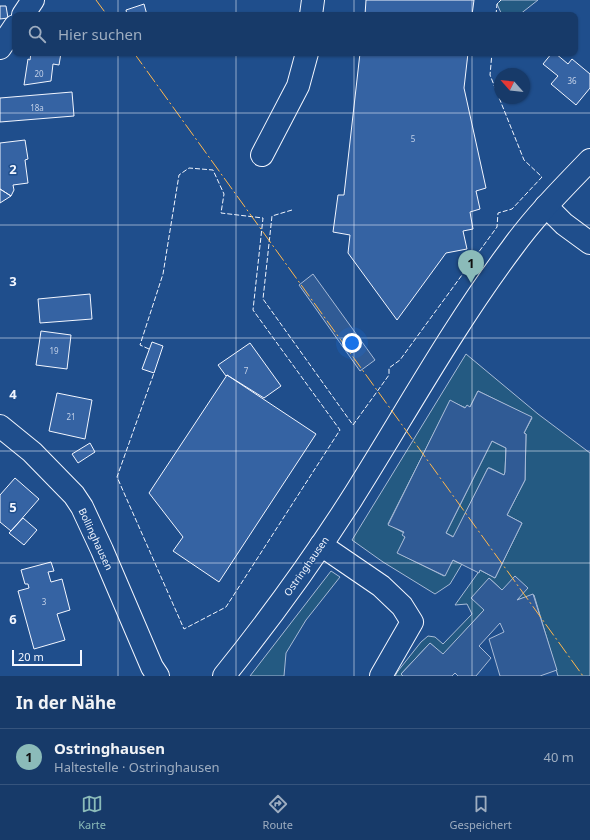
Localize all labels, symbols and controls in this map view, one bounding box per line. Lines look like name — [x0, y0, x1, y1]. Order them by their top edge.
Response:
search box — [12, 12, 578, 56]
icon: search — [26, 23, 48, 45]
text: Hier suchen — [58, 24, 142, 44]
house number: 20 — [34, 68, 44, 79]
north arrow — [494, 68, 530, 104]
house number: 36 — [567, 75, 577, 86]
house number: 18a — [30, 102, 44, 113]
house number: 5 — [411, 133, 416, 144]
text: 2 — [9, 160, 17, 178]
pin: 1 — [458, 250, 484, 283]
text: 3 — [9, 272, 17, 290]
your location — [342, 333, 362, 353]
house number: 19 — [49, 345, 59, 356]
house number: 7 — [244, 365, 249, 376]
text: 4 — [9, 385, 17, 403]
house number: 21 — [66, 411, 76, 422]
text: 5 — [9, 498, 17, 516]
street label: Bollinghausen — [75, 506, 117, 572]
street label: Ostringhausen — [280, 533, 332, 599]
house number: 3 — [42, 596, 47, 607]
text: 6 — [9, 610, 17, 628]
scale bar — [12, 648, 82, 667]
text: 20 m — [18, 649, 44, 664]
text: In der Nähe — [16, 691, 116, 714]
text: Ostringhausen — [54, 738, 165, 758]
text: 1 — [25, 748, 33, 766]
text: 40 m — [544, 748, 574, 766]
text: Haltestelle · Ostringhausen — [54, 758, 220, 776]
tab: Karte — [78, 793, 106, 832]
tab: Route — [263, 793, 293, 832]
tab: Gespeichert — [450, 793, 512, 832]

